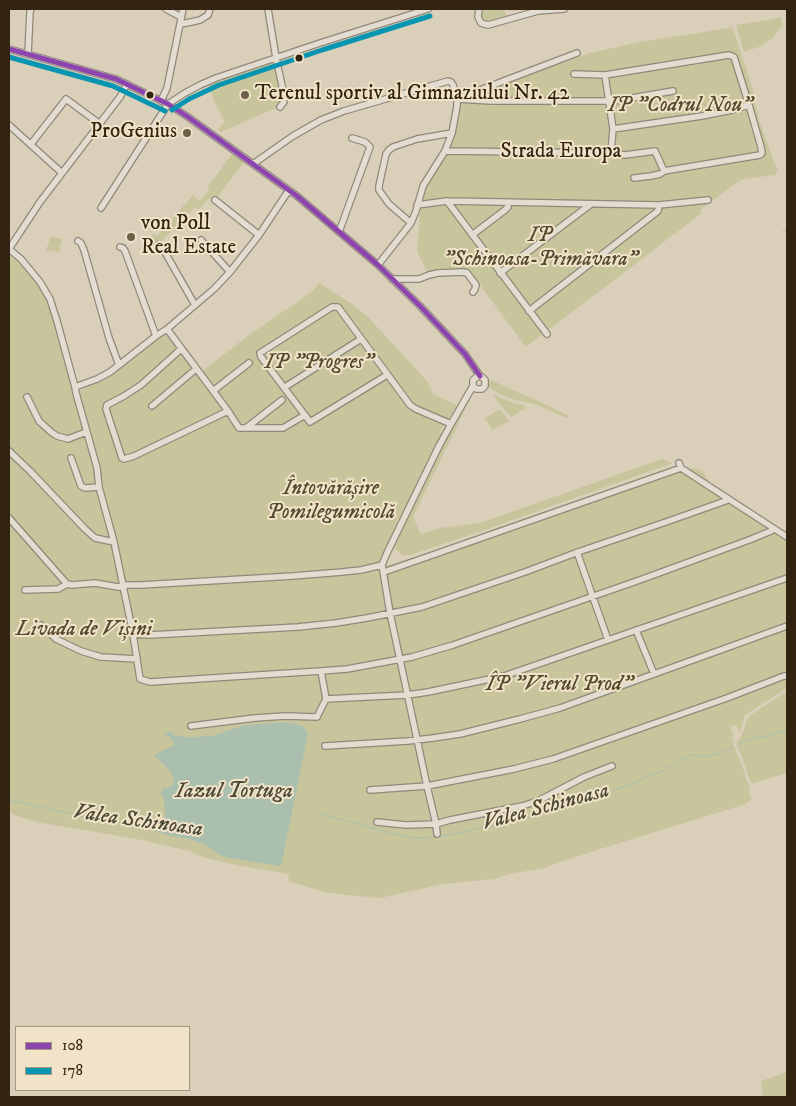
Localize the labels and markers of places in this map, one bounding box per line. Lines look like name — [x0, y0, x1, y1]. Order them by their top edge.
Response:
unlabelled marker — [294, 53, 304, 63]
place label: Terenul sportiv al Gimnaziului Nr. 42 — [255, 82, 570, 108]
marker: Terenul sportiv al Gimnaziului Nr. 42 — [239, 89, 251, 101]
unlabelled marker — [145, 90, 155, 100]
place label: ProGenius — [90, 120, 177, 146]
marker: ProGenius — [181, 127, 193, 139]
place label: von Poll Real Estate — [141, 212, 236, 262]
marker: von Poll Real Estate — [125, 231, 137, 243]

